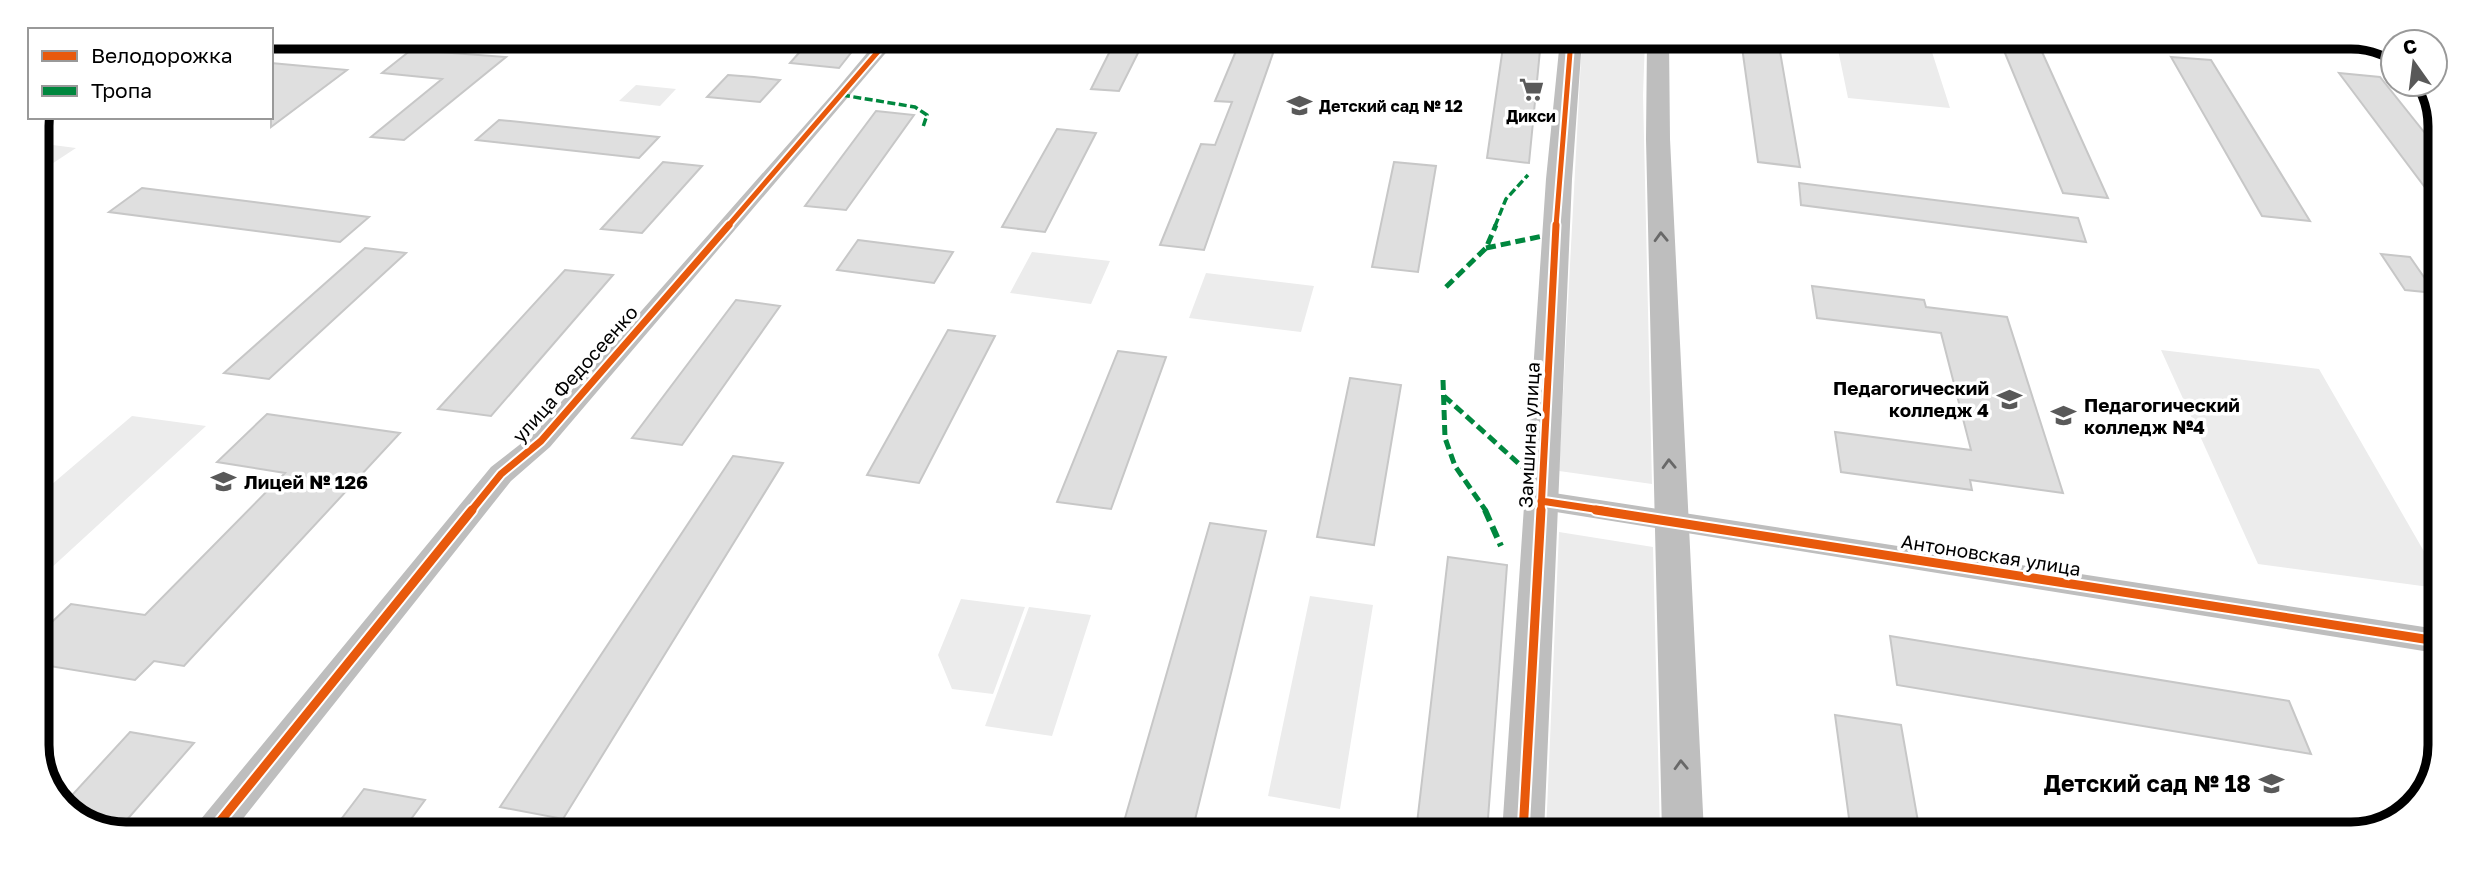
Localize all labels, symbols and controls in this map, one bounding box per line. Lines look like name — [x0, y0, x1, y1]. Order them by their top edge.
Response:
legend — [28, 28, 273, 119]
north arrow — [2379, 28, 2449, 98]
text: С — [2400, 33, 2419, 59]
text: Велодорожка — [91, 42, 233, 68]
supermarket icon: Дикси — [1517, 76, 1545, 104]
text: Тропа — [91, 77, 152, 103]
school or university icon: Детский сад № 12 — [1285, 92, 1313, 120]
place label: Детский сад № 12 — [1319, 96, 1463, 116]
place label: Дикси — [1506, 106, 1556, 126]
one-way arrow — [1654, 231, 1669, 242]
street label: улица Федосеенко — [507, 300, 642, 447]
street label: Замшина улица — [1513, 361, 1544, 509]
place label: Педагогический колледж 4 — [1833, 376, 1989, 421]
school or university icon: Педагогический колледж 4 — [1995, 385, 2023, 413]
place label: Педагогический колледж №4 — [2084, 393, 2240, 438]
school or university icon: Педагогический колледж №4 — [2050, 402, 2078, 430]
one-way arrow — [1662, 458, 1677, 469]
school or university icon: Лицей № 126 — [210, 468, 238, 496]
place label: Лицей № 126 — [244, 470, 368, 493]
street label: Антоновская улица — [1900, 529, 2083, 580]
one-way arrow — [1673, 759, 1688, 770]
place label: Детский сад № 18 — [2044, 769, 2251, 797]
school or university icon: Детский сад № 18 — [2257, 770, 2285, 798]

